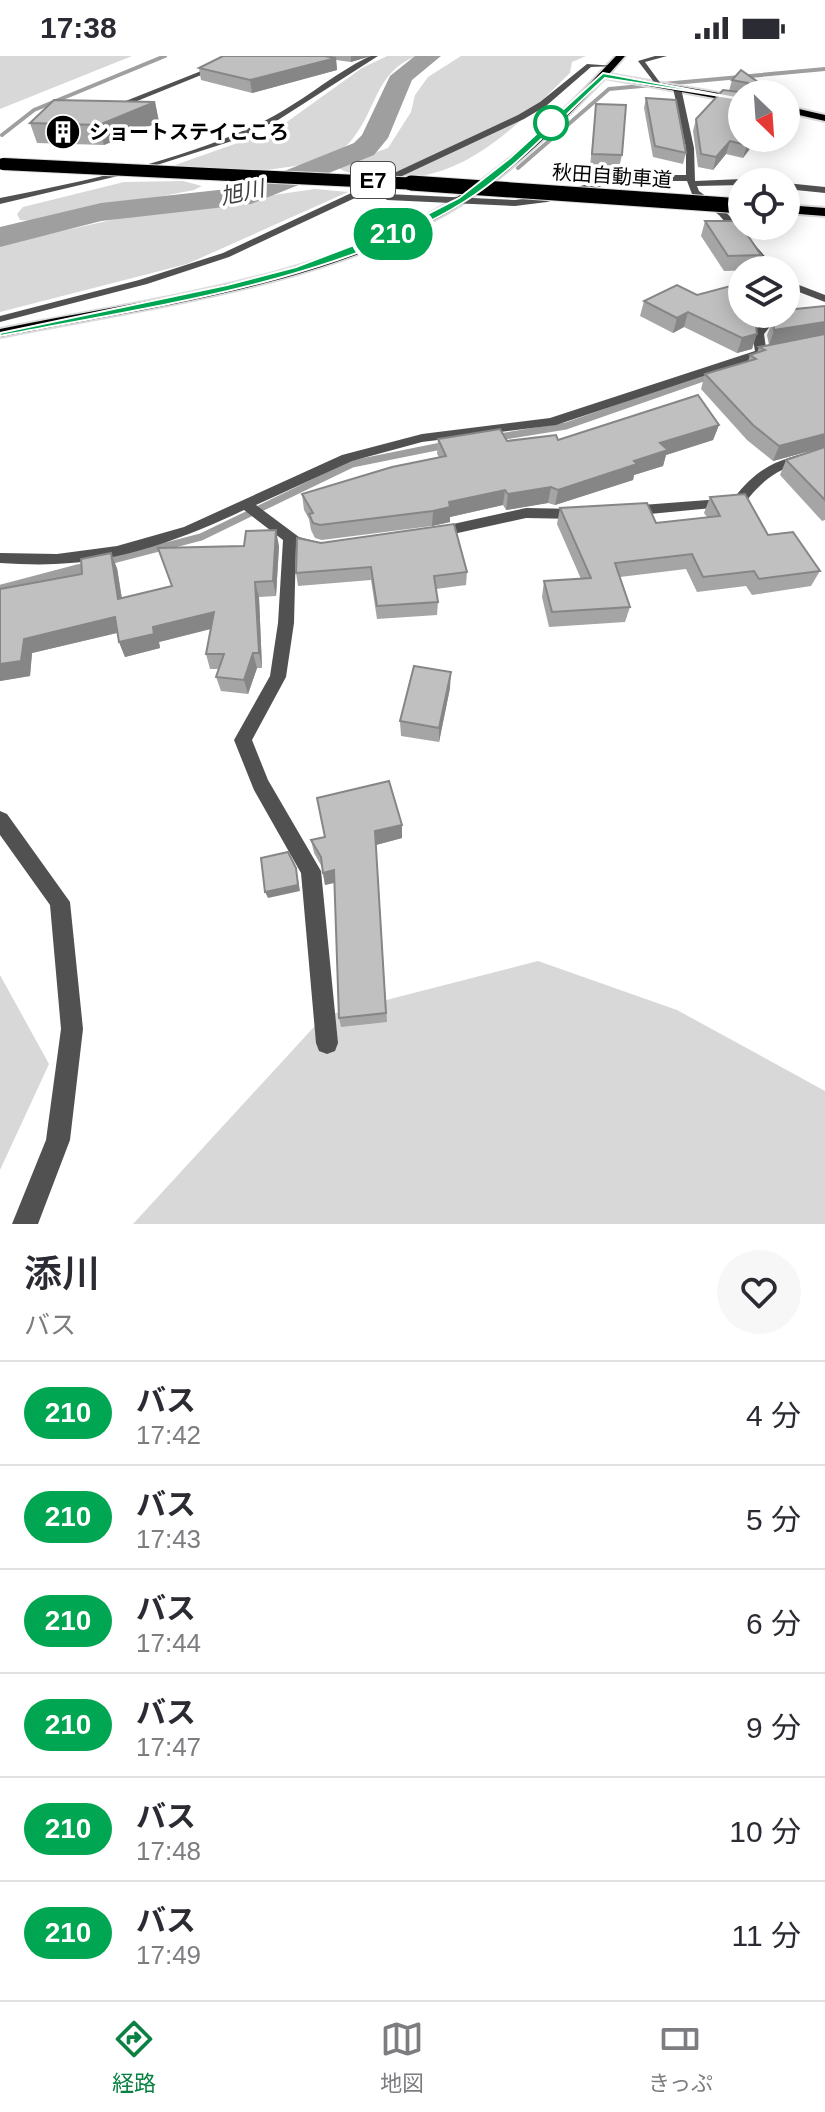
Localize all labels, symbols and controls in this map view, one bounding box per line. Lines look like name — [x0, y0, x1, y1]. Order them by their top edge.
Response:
text: 17:38 — [40, 11, 117, 44]
north arrow — [728, 80, 800, 152]
map controls — [728, 80, 800, 328]
unlabelled marker — [534, 106, 568, 140]
building icon: ショートステイこころ — [44, 113, 82, 151]
place label: ショートステイこころ — [89, 121, 289, 143]
street label: 秋田自動車道 — [551, 161, 673, 191]
road number: E7 — [351, 162, 395, 198]
button: locate — [728, 168, 800, 240]
water label: 旭川 — [218, 175, 268, 209]
line badge: 210 — [347, 208, 439, 260]
text: 210 — [370, 218, 416, 249]
button: layers — [728, 256, 800, 328]
button: heart — [717, 1250, 801, 1334]
text: 添川 — [24, 1253, 100, 1295]
text: バス — [24, 1310, 76, 1340]
text: バス — [136, 1384, 196, 1417]
text: 210 — [45, 1397, 91, 1428]
text: 4 分 — [746, 1399, 801, 1432]
text: 17:42 — [136, 1420, 201, 1450]
text: バス — [136, 1488, 196, 1521]
text: 210 — [45, 1501, 91, 1532]
text: 5 分 — [746, 1503, 801, 1536]
text: 17:43 — [136, 1524, 201, 1554]
text: バス — [136, 1592, 196, 1625]
text: 210 — [45, 1605, 91, 1636]
text: 6 分 — [746, 1607, 801, 1640]
text: 17:44 — [136, 1628, 201, 1658]
text: バス — [136, 1696, 196, 1729]
text: 210 — [45, 1709, 91, 1740]
text: 9 分 — [746, 1711, 801, 1744]
text: 17:47 — [136, 1732, 201, 1762]
text: バス — [136, 1800, 196, 1833]
text: 210 — [45, 1813, 91, 1844]
text: 10 分 — [729, 1815, 801, 1848]
text: 17:48 — [136, 1836, 201, 1866]
text: バス — [136, 1904, 196, 1937]
text: 210 — [45, 1917, 91, 1948]
text: 11 分 — [732, 1919, 801, 1952]
text: 17:49 — [136, 1940, 201, 1970]
tab: 経路 — [112, 2017, 156, 2097]
tab: 地図 — [380, 2017, 424, 2097]
tab: きっぷ — [648, 2017, 713, 2097]

